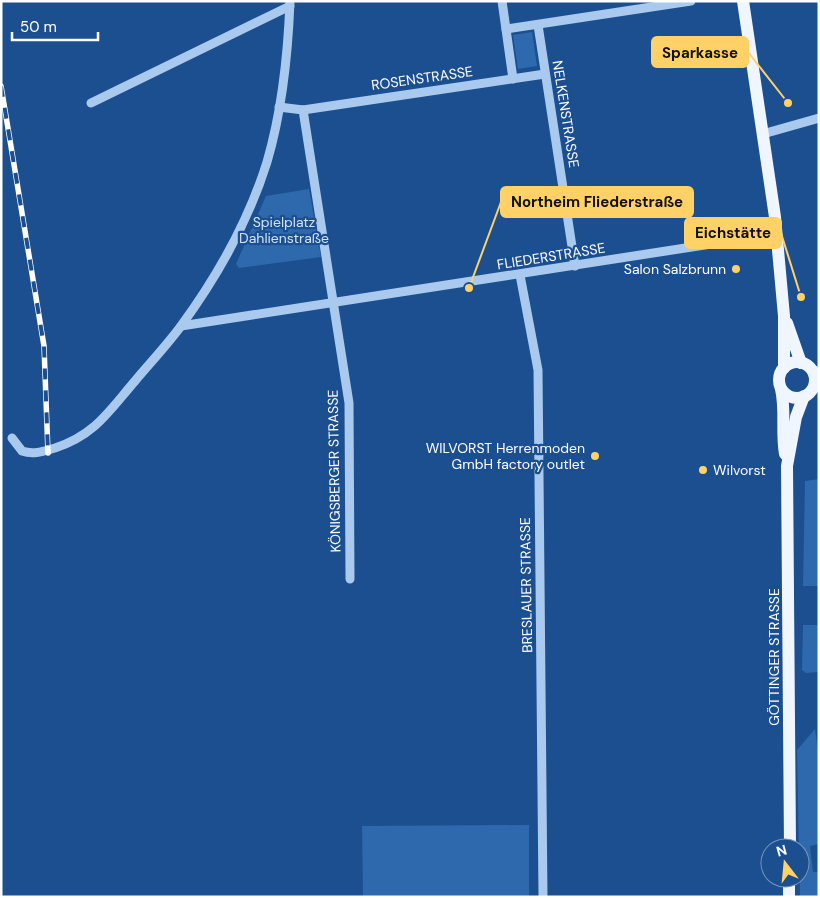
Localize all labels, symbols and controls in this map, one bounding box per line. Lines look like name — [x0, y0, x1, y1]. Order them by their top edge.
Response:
scale bar — [12, 10, 99, 42]
text: 50 m — [20, 17, 57, 37]
callout: Sparkasse — [652, 37, 748, 67]
text: Sparkasse — [662, 43, 738, 63]
street label: NELKENSTRASSE — [549, 59, 583, 169]
street label: ROSENSTRASSE — [370, 62, 474, 94]
callout: Northeim Fliederstraße — [501, 187, 693, 217]
text: Northeim Fliederstraße — [511, 192, 683, 212]
park label: Spielplatz Dahlienstraße — [239, 213, 329, 247]
callout: Eichstätte — [685, 218, 781, 248]
text: Eichstätte — [695, 223, 771, 243]
street label: FLIEDERSTRASSE — [496, 239, 607, 273]
place label: Salon Salzbrunn — [624, 260, 726, 278]
marker: Salon Salzbrunn — [730, 263, 742, 275]
street label: KÖNIGSBERGER STRASSE — [324, 389, 344, 553]
place label: WILVORST Herrenmoden GmbH factory outlet — [426, 439, 585, 473]
marker: WILVORST Herrenmoden GmbH factory outlet — [589, 450, 601, 462]
place label: Wilvorst — [713, 461, 766, 479]
marker: Wilvorst — [697, 464, 709, 476]
street label: BRESLAUER STRASSE — [516, 517, 536, 653]
street label: GÖTTINGER STRASSE — [765, 588, 783, 726]
north arrow — [760, 838, 810, 888]
text: N — [774, 840, 789, 861]

